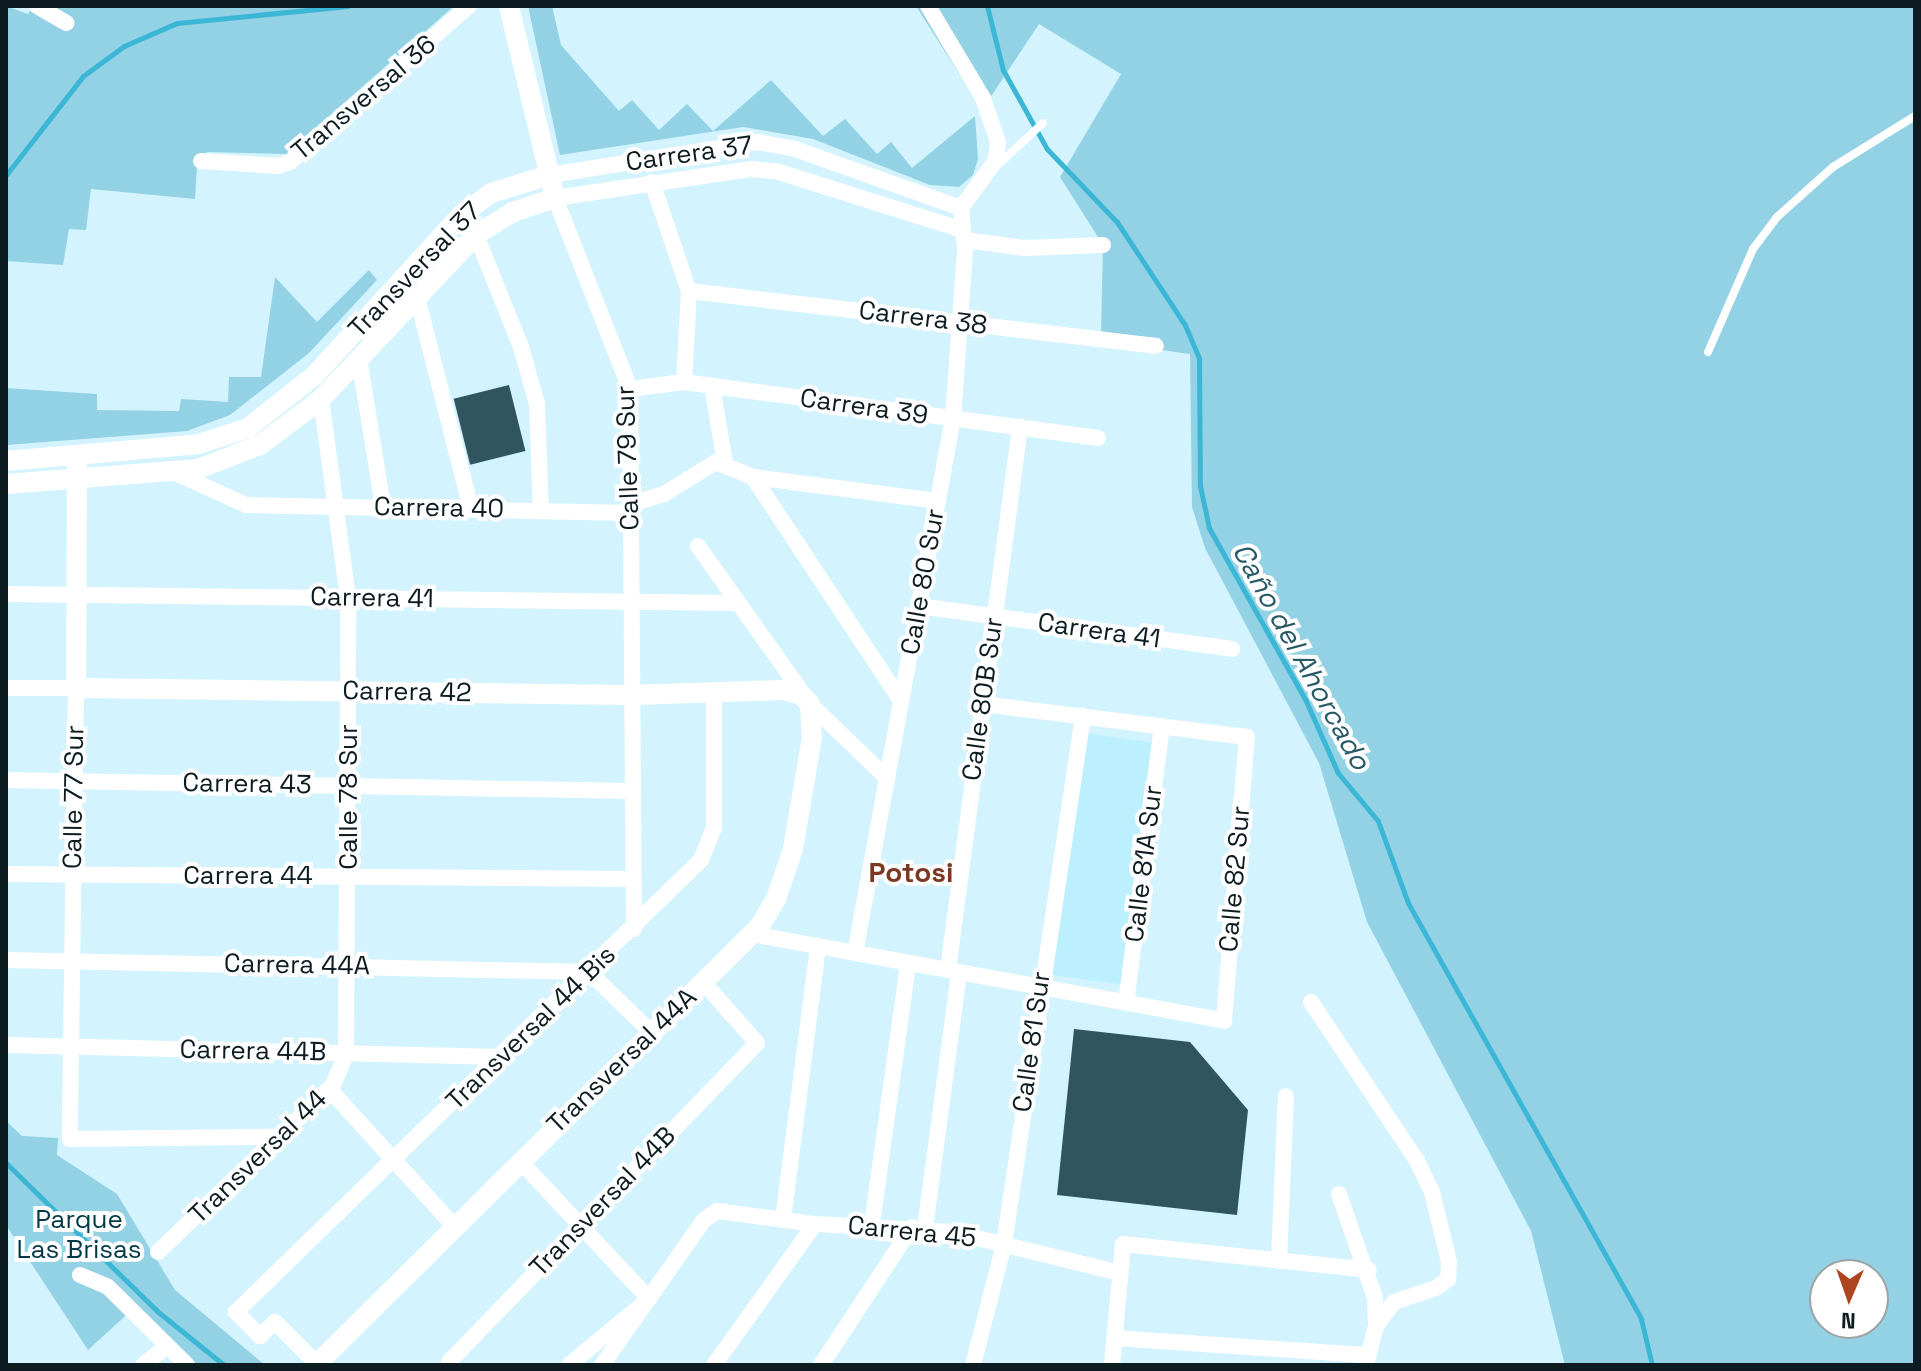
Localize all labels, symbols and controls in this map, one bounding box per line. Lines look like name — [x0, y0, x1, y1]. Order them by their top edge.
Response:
street label: Transversal 36 — [286, 29, 442, 167]
street label: Carrera 37 — [624, 130, 754, 178]
street label: Transversal 37 — [342, 195, 488, 345]
street label: Carrera 38 — [857, 295, 989, 341]
street label: Carrera 39 — [798, 383, 930, 431]
street label: Calle 79 Sur — [610, 385, 646, 531]
street label: Carrera 40 — [374, 491, 504, 525]
street label: Calle 80 Sur — [895, 507, 951, 657]
water label: Caño del Ahorcado — [1226, 537, 1378, 775]
street label: Carrera 41 — [310, 581, 434, 615]
street label: Carrera 41 — [1036, 607, 1162, 655]
street label: Calle 80B Sur — [956, 615, 1010, 783]
street label: Carrera 42 — [342, 675, 472, 709]
street label: Calle 78 Sur — [333, 724, 365, 870]
street label: Calle 77 Sur — [57, 725, 91, 869]
street label: Carrera 43 — [182, 767, 312, 801]
street label: Calle 81A Sur — [1119, 784, 1169, 944]
street label: Calle 82 Sur — [1213, 805, 1257, 953]
district label: Potosi — [869, 855, 953, 889]
street label: Carrera 44 — [183, 860, 313, 892]
street label: Transversal 44 Bis — [440, 939, 622, 1117]
street label: Carrera 44A — [224, 948, 370, 982]
street label: Calle 81 Sur — [1007, 970, 1057, 1114]
street label: Transversal 44A — [541, 982, 703, 1140]
street label: Carrera 44B — [179, 1034, 327, 1068]
street label: Transversal 44 — [183, 1084, 333, 1230]
street label: Transversal 44B — [524, 1120, 682, 1284]
park label: Parque Las Brisas — [17, 1204, 141, 1266]
street label: Carrera 45 — [846, 1210, 978, 1254]
north arrow — [1809, 1259, 1889, 1339]
text: N — [1840, 1307, 1856, 1335]

